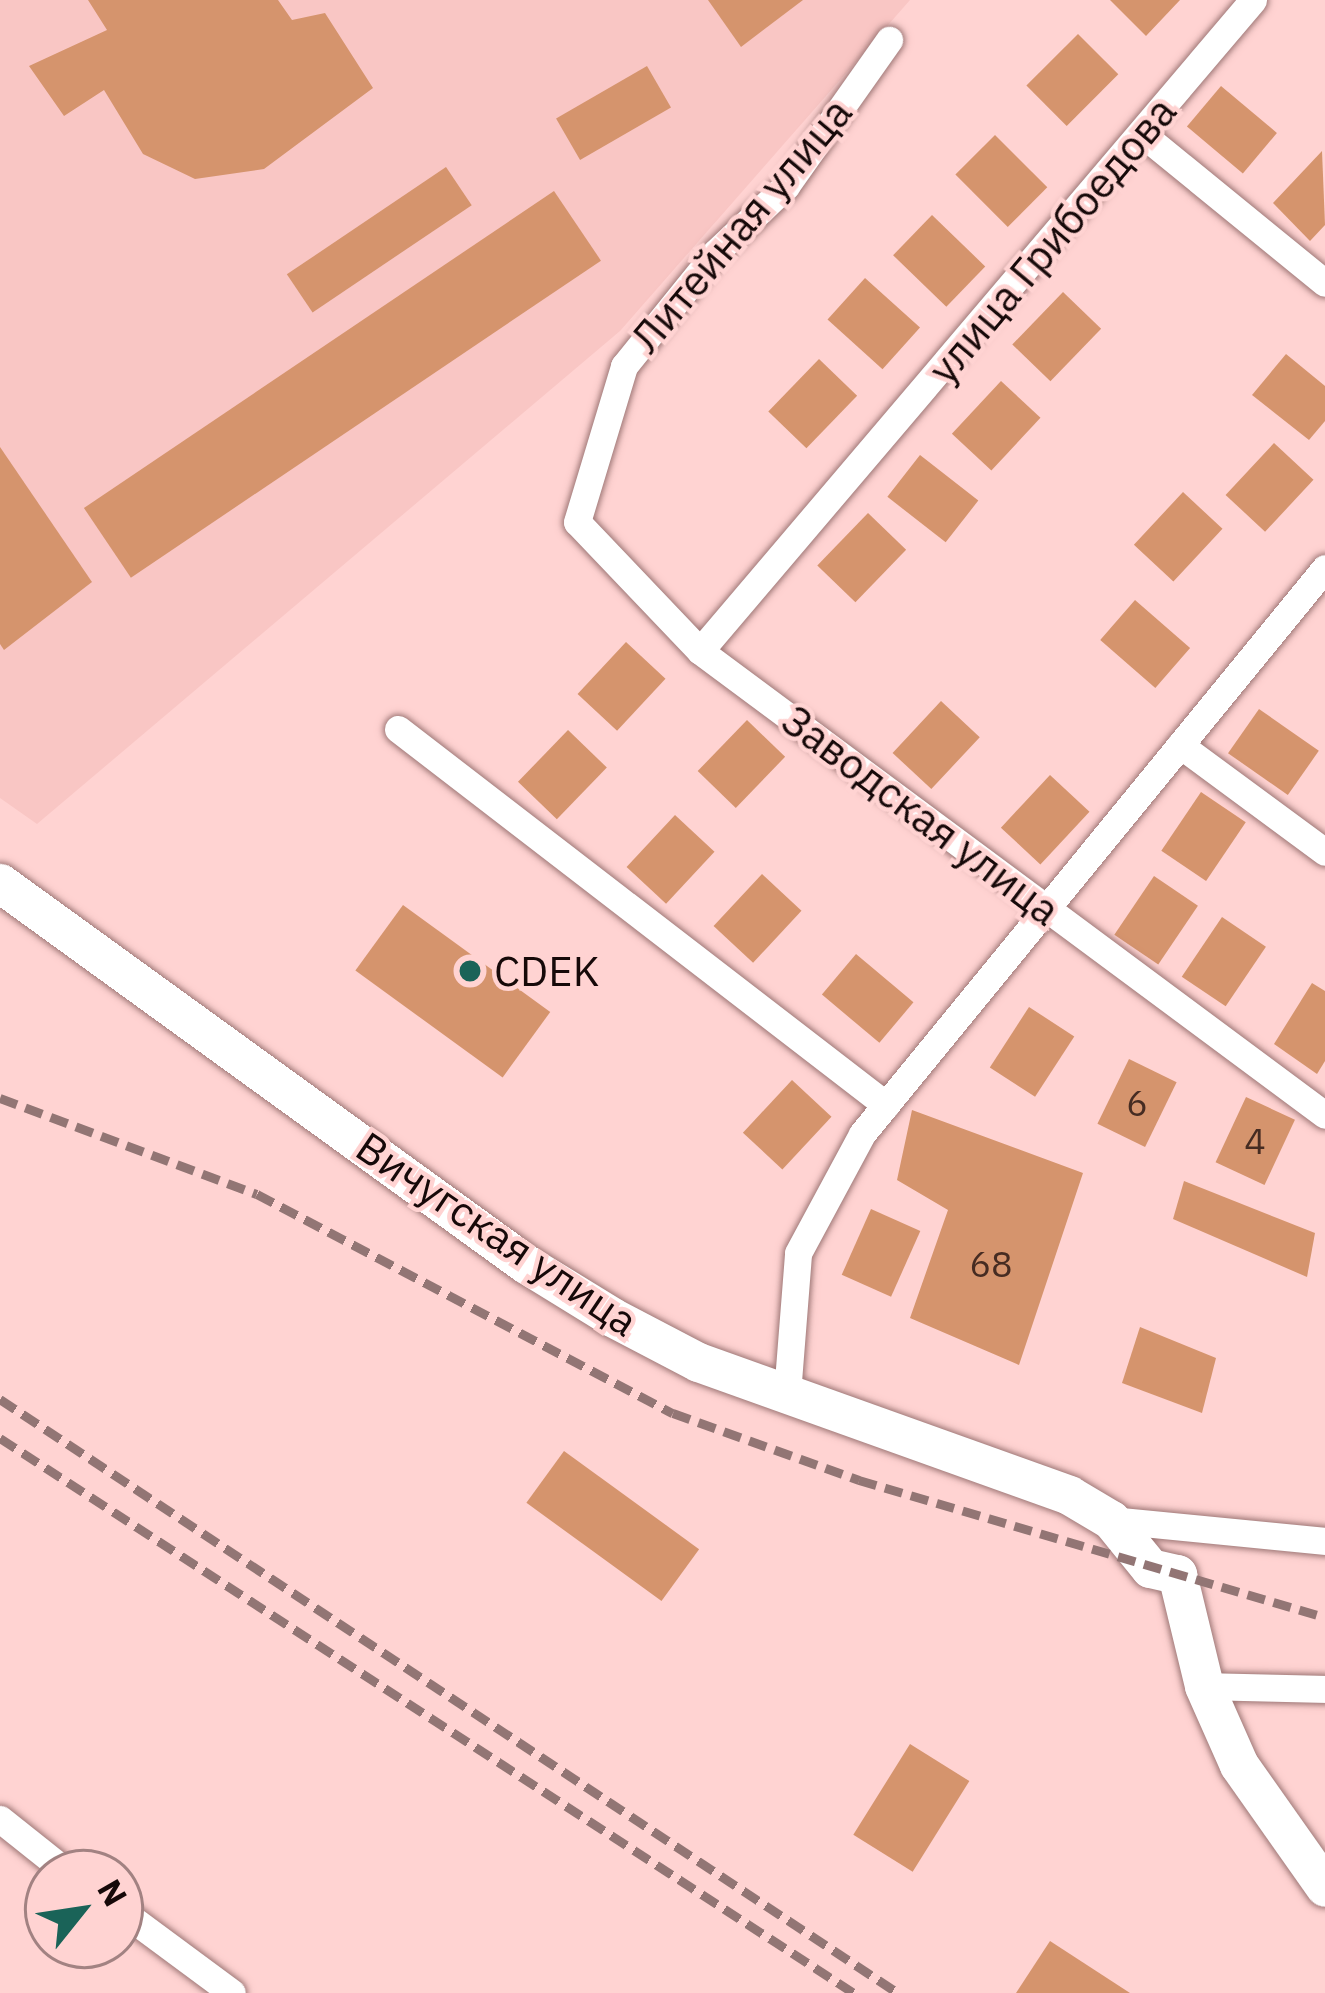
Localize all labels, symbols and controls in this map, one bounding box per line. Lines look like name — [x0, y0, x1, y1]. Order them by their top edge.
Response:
street label: улица Грибоедова — [918, 87, 1186, 393]
street label: Литейная улица — [620, 88, 862, 362]
street label: Заводская улица — [772, 694, 1070, 936]
place label: CDEK — [494, 946, 599, 996]
marker: CDEK — [457, 958, 483, 984]
house number: 6 — [1126, 1081, 1148, 1125]
house number: 4 — [1244, 1119, 1266, 1163]
street label: Вичугская улица — [347, 1121, 647, 1347]
house number: 68 — [969, 1242, 1013, 1286]
north arrow — [24, 1849, 144, 1969]
text: N — [88, 1871, 138, 1913]

